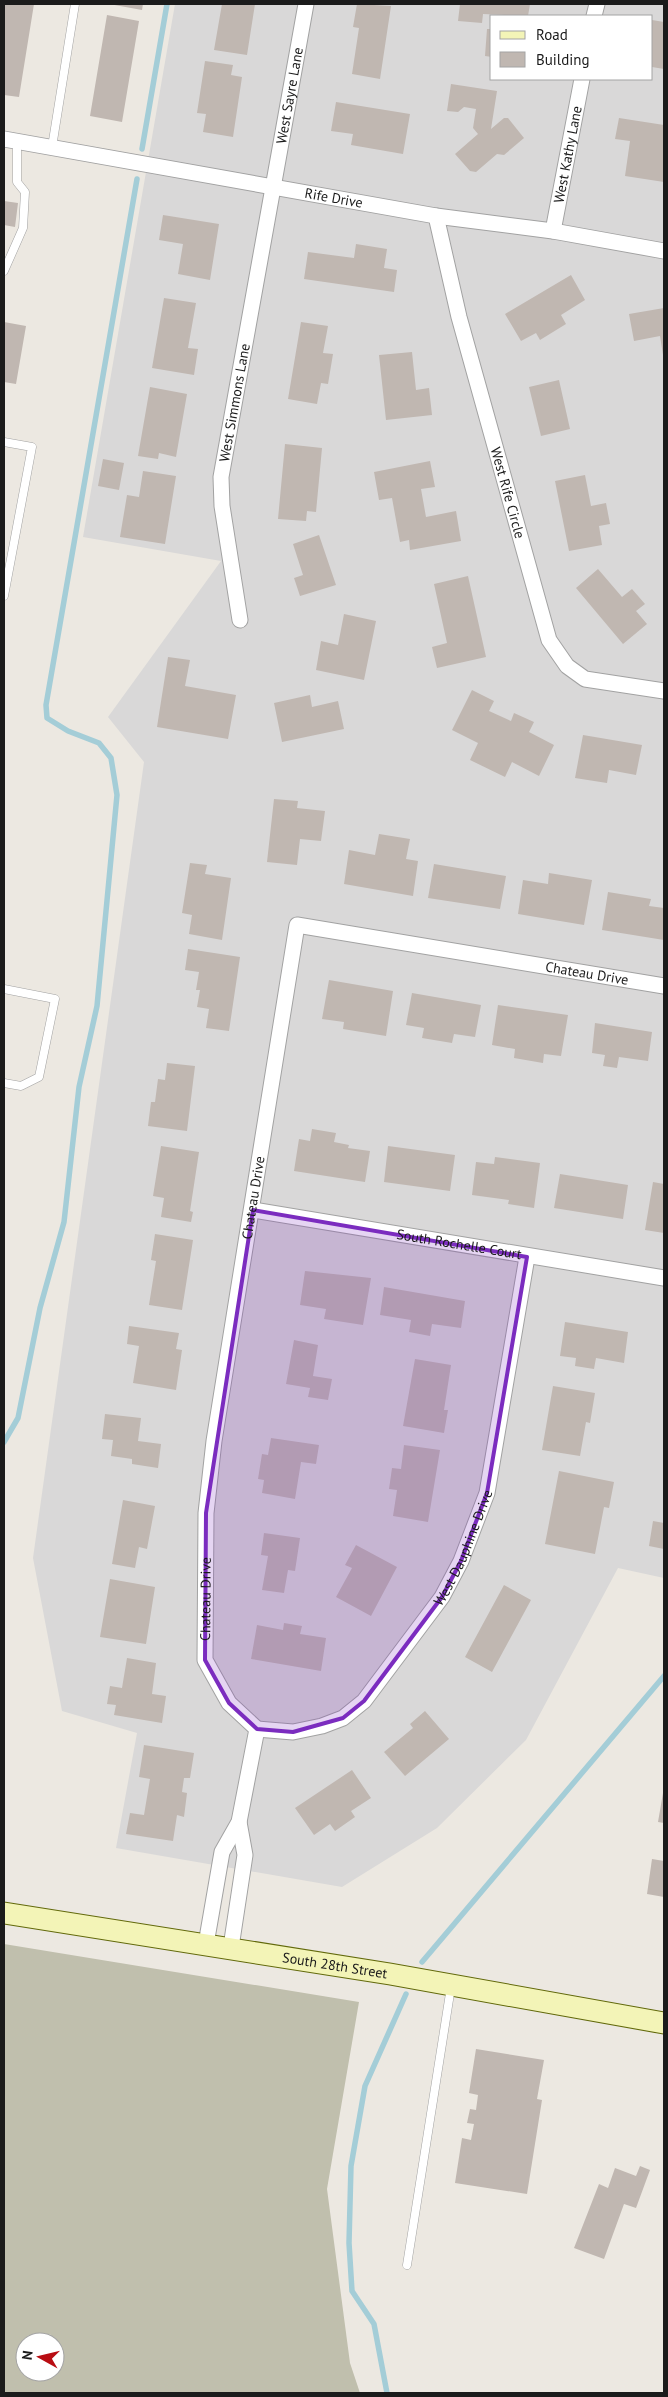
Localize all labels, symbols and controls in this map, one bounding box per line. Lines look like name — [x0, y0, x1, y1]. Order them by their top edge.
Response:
legend — [490, 15, 653, 80]
text: Road — [536, 25, 568, 44]
street label: West Sayre Lane — [272, 46, 307, 145]
text: Building — [536, 50, 590, 69]
street label: West Kathy Lane — [550, 104, 586, 204]
street label: Rife Drive — [303, 184, 364, 212]
street label: West Simmons Lane — [215, 342, 254, 463]
street label: West Rife Circle — [487, 445, 529, 540]
street label: Chateau Drive — [544, 957, 630, 989]
street label: Chateau Drive — [238, 1155, 269, 1241]
street label: South Rochelle Court — [395, 1225, 523, 1263]
street label: West Dauphine Drive — [430, 1487, 496, 1609]
street label: Chateau Drive — [196, 1557, 215, 1641]
street label: South 28th Street — [281, 1948, 389, 1982]
north arrow — [15, 2332, 65, 2382]
text: N — [18, 2349, 37, 2361]

